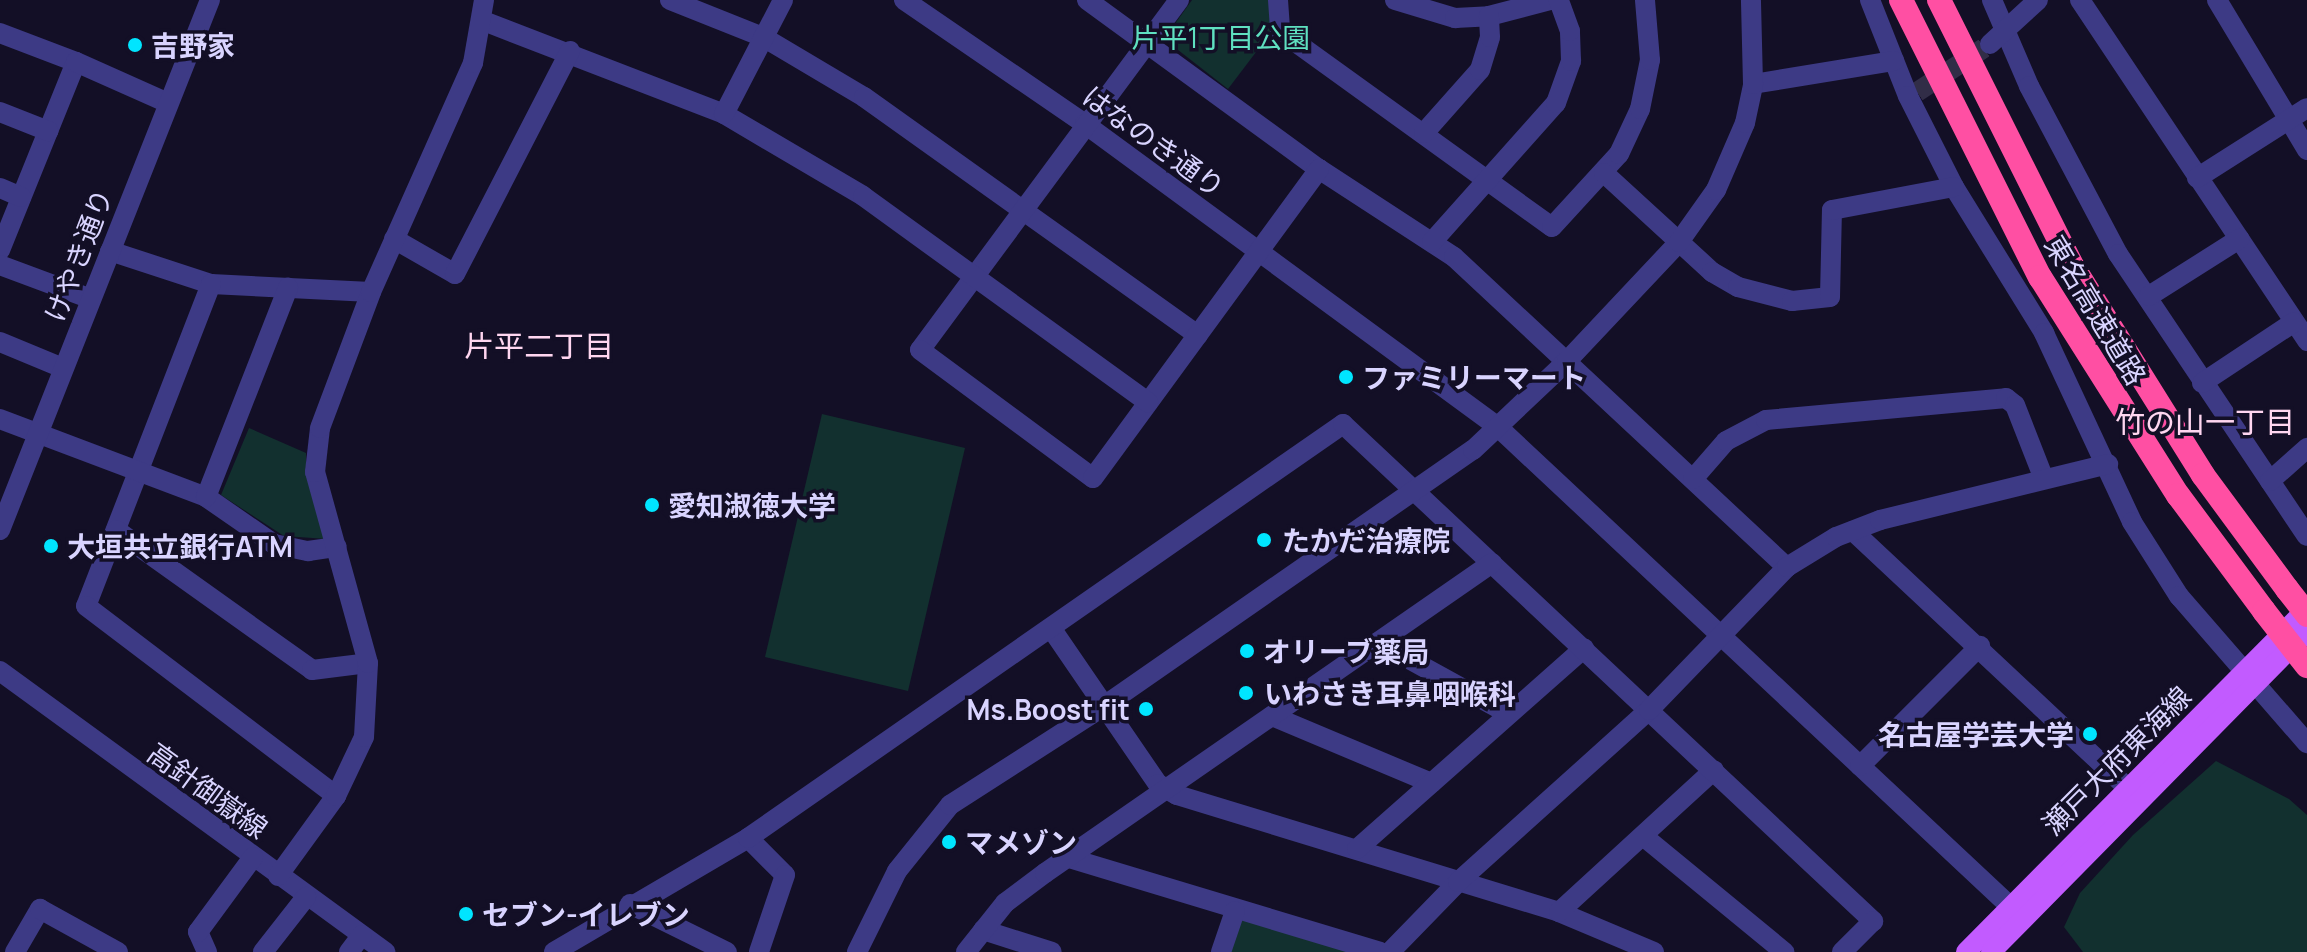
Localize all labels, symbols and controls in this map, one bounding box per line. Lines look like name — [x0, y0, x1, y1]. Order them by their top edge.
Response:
park label: 片平1丁目公園 — [1132, 20, 1310, 54]
place label: 吉野家 — [151, 28, 235, 62]
marker: 吉野家 — [126, 36, 144, 54]
street label: はなのき通り — [1076, 78, 1232, 204]
street label: けやき通り — [37, 184, 119, 326]
street label: 東名高速道路 — [2038, 229, 2154, 391]
district label: 片平二丁目 — [464, 328, 614, 364]
place label: ファミリーマート — [1362, 360, 1586, 394]
marker: ファミリーマート — [1337, 368, 1355, 386]
district label: 竹の山一丁目 — [2115, 404, 2295, 440]
place label: 愛知淑徳大学 — [668, 488, 836, 522]
marker: 愛知淑徳大学 — [643, 496, 661, 514]
place label: たかだ治療院 — [1282, 523, 1450, 557]
place label: 大垣共立銀行ATM — [67, 529, 293, 563]
marker: たかだ治療院 — [1253, 529, 1275, 551]
marker: 大垣共立銀行ATM — [42, 537, 60, 555]
place label: オリーブ薬局 — [1263, 634, 1431, 668]
marker: オリーブ薬局 — [1238, 642, 1256, 660]
place label: いわさき耳鼻咽喉科 — [1264, 676, 1516, 710]
street label: 瀬戸大府東海線 — [2035, 679, 2197, 841]
marker: いわさき耳鼻咽喉科 — [1235, 682, 1257, 704]
place label: Ms.Boost fit — [967, 692, 1130, 726]
marker: Ms.Boost fit — [1137, 700, 1155, 718]
place label: 名古屋学芸大学 — [1878, 717, 2074, 751]
marker: 名古屋学芸大学 — [2081, 725, 2099, 743]
street label: 高針御嶽線 — [141, 735, 275, 845]
place label: マメゾン — [965, 825, 1077, 859]
marker: マメゾン — [940, 833, 958, 851]
place label: セブン-イレブン — [482, 897, 690, 931]
marker: セブン-イレブン — [457, 905, 475, 923]

